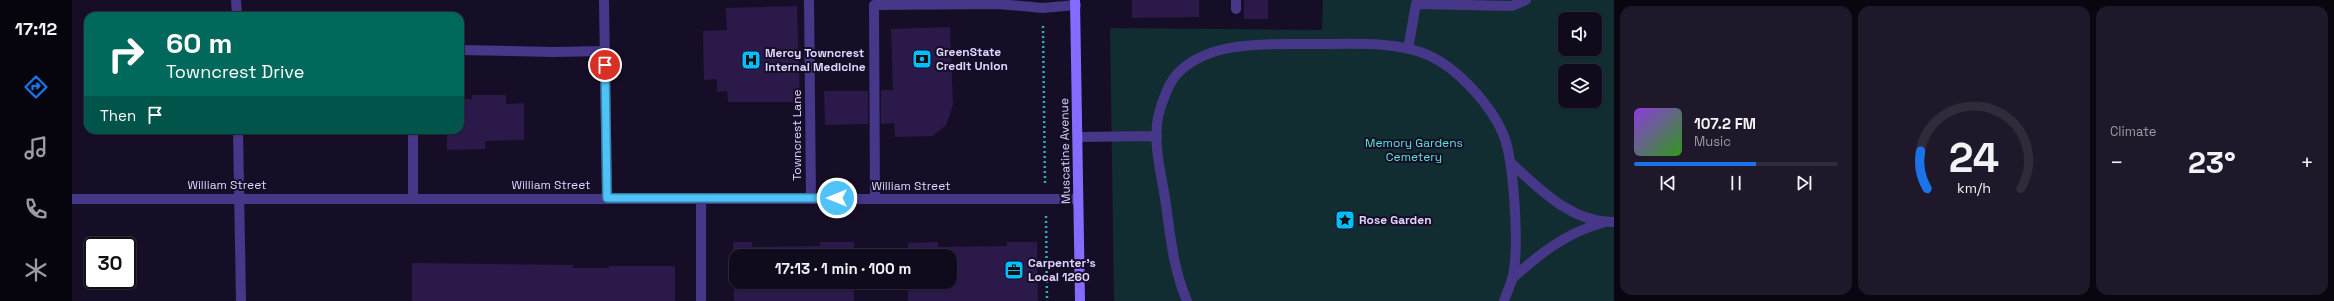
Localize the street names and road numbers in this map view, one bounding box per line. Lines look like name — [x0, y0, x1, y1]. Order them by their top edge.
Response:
street label: Towncrest Lane — [789, 89, 805, 181]
street label: Muscatine Avenue — [1056, 98, 1074, 204]
street label: William Street — [187, 177, 267, 193]
street label: William Street — [511, 177, 591, 193]
street label: William Street — [871, 178, 951, 194]

